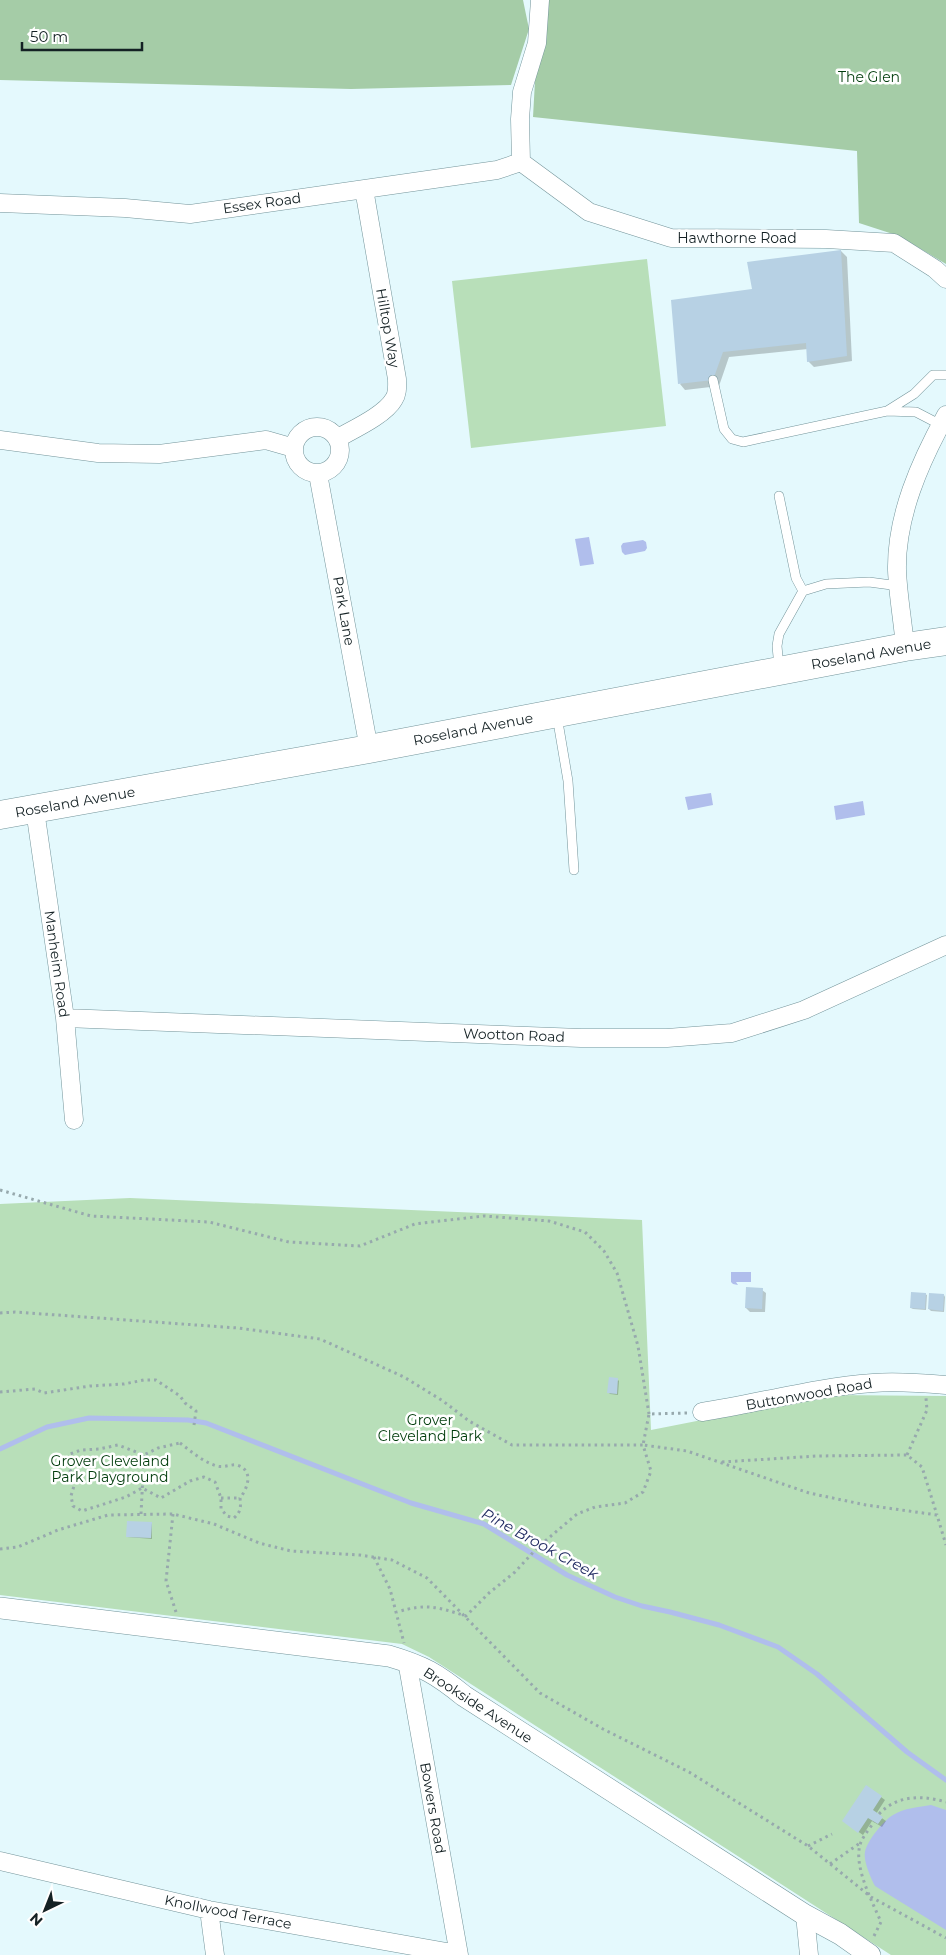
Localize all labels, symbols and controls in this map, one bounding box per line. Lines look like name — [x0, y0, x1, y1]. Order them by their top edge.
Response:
scale bar — [22, 20, 142, 52]
text: 50 m — [30, 27, 68, 46]
park label: The Glen — [838, 68, 900, 86]
street label: Essex Road — [222, 189, 302, 217]
street label: Hawthorne Road — [677, 229, 797, 247]
street label: Hilltop Way — [372, 287, 404, 369]
street label: Park Lane — [329, 575, 359, 647]
street label: Roseland Avenue — [810, 635, 932, 673]
street label: Roseland Avenue — [412, 709, 534, 749]
street label: Roseland Avenue — [14, 783, 136, 821]
street label: Manheim Road — [41, 909, 73, 1019]
street label: Wootton Road — [463, 1024, 565, 1046]
street label: Buttonwood Road — [744, 1374, 874, 1414]
park label: Grover Cleveland Park — [378, 1411, 483, 1445]
park label: Grover Cleveland Park Playground — [51, 1452, 169, 1486]
water label: Pine Brook Creek — [479, 1504, 603, 1584]
street label: Brookside Avenue — [420, 1663, 536, 1747]
street label: Bowers Road — [416, 1761, 450, 1855]
north arrow — [20, 1885, 70, 1935]
street label: Knollwood Terrace — [163, 1891, 293, 1933]
text: N — [26, 1909, 46, 1930]

